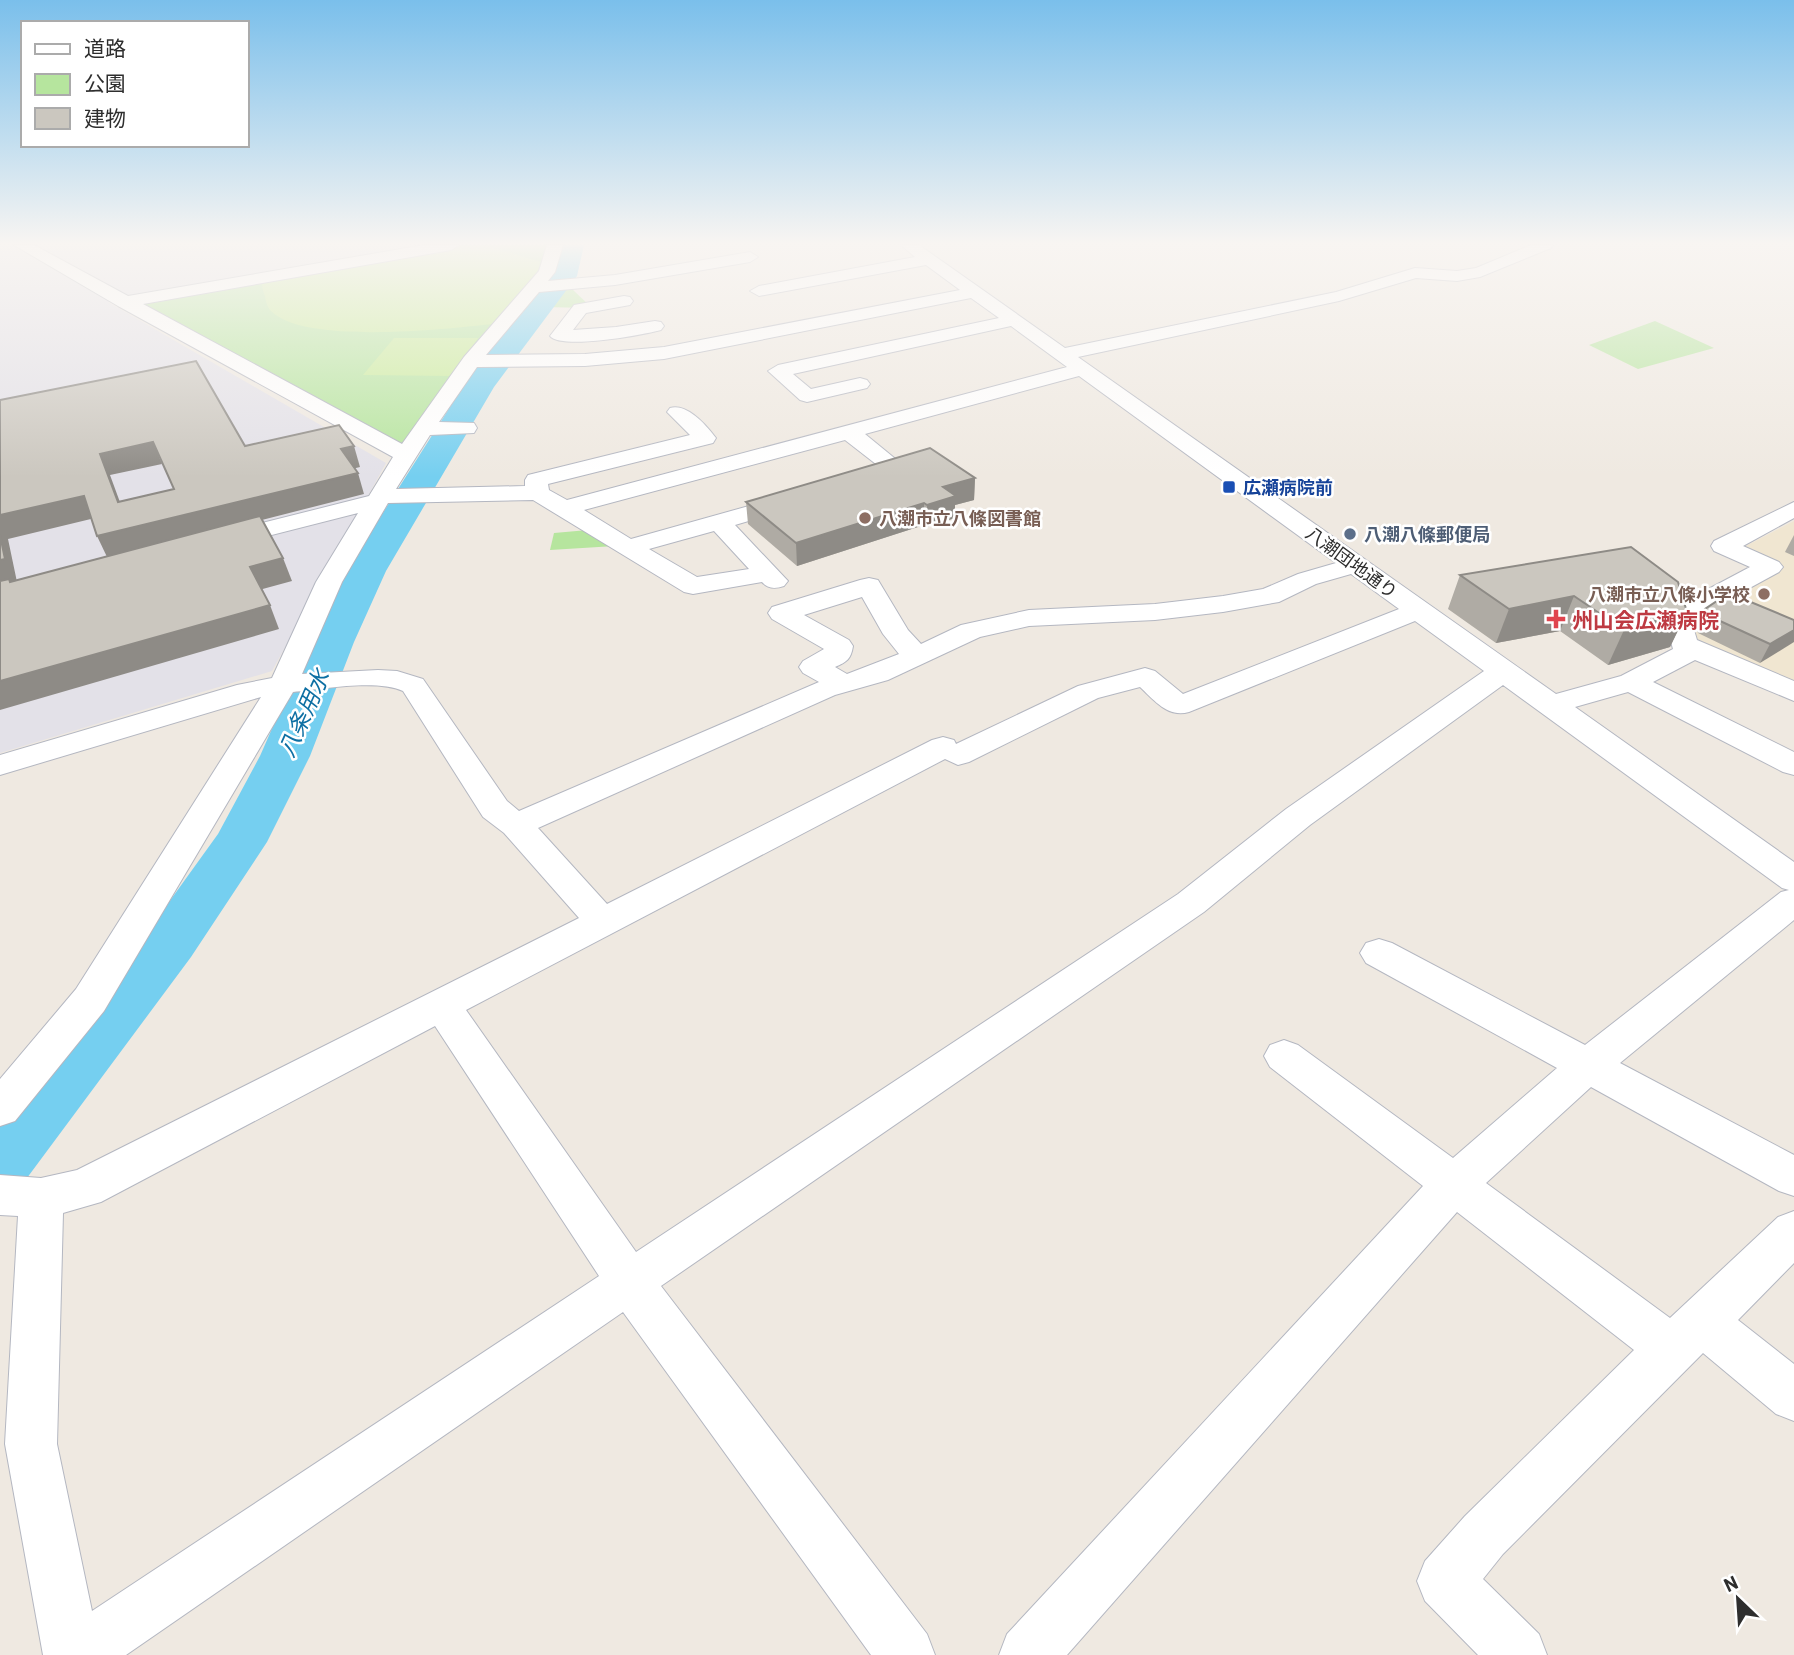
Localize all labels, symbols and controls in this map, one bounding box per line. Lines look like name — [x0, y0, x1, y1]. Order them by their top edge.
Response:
legend — [21, 21, 248, 147]
text: 道路 — [84, 35, 126, 60]
text: 公園 — [84, 70, 126, 95]
text: 建物 — [84, 105, 126, 130]
place label: 広瀬病院前 — [1243, 476, 1333, 498]
marker: 広瀬病院前 — [1221, 479, 1237, 495]
place label: 八潮市立八條図書館 — [879, 507, 1041, 529]
marker: 八潮市立八條図書館 — [857, 510, 873, 526]
street label: 八潮団地通り — [1302, 521, 1402, 603]
place label: 八潮八條郵便局 — [1364, 523, 1490, 545]
marker: 八潮八條郵便局 — [1342, 526, 1358, 542]
place label: 八潮市立八條小学校 — [1588, 583, 1750, 605]
marker: 八潮市立八條小学校 — [1756, 586, 1772, 602]
place label: 州山会広瀬病院 — [1572, 607, 1719, 632]
marker: 州山会広瀬病院 — [1546, 609, 1566, 629]
water label: 八条用水 — [272, 663, 336, 761]
north arrow — [1703, 1564, 1773, 1634]
text: N — [1720, 1570, 1741, 1596]

